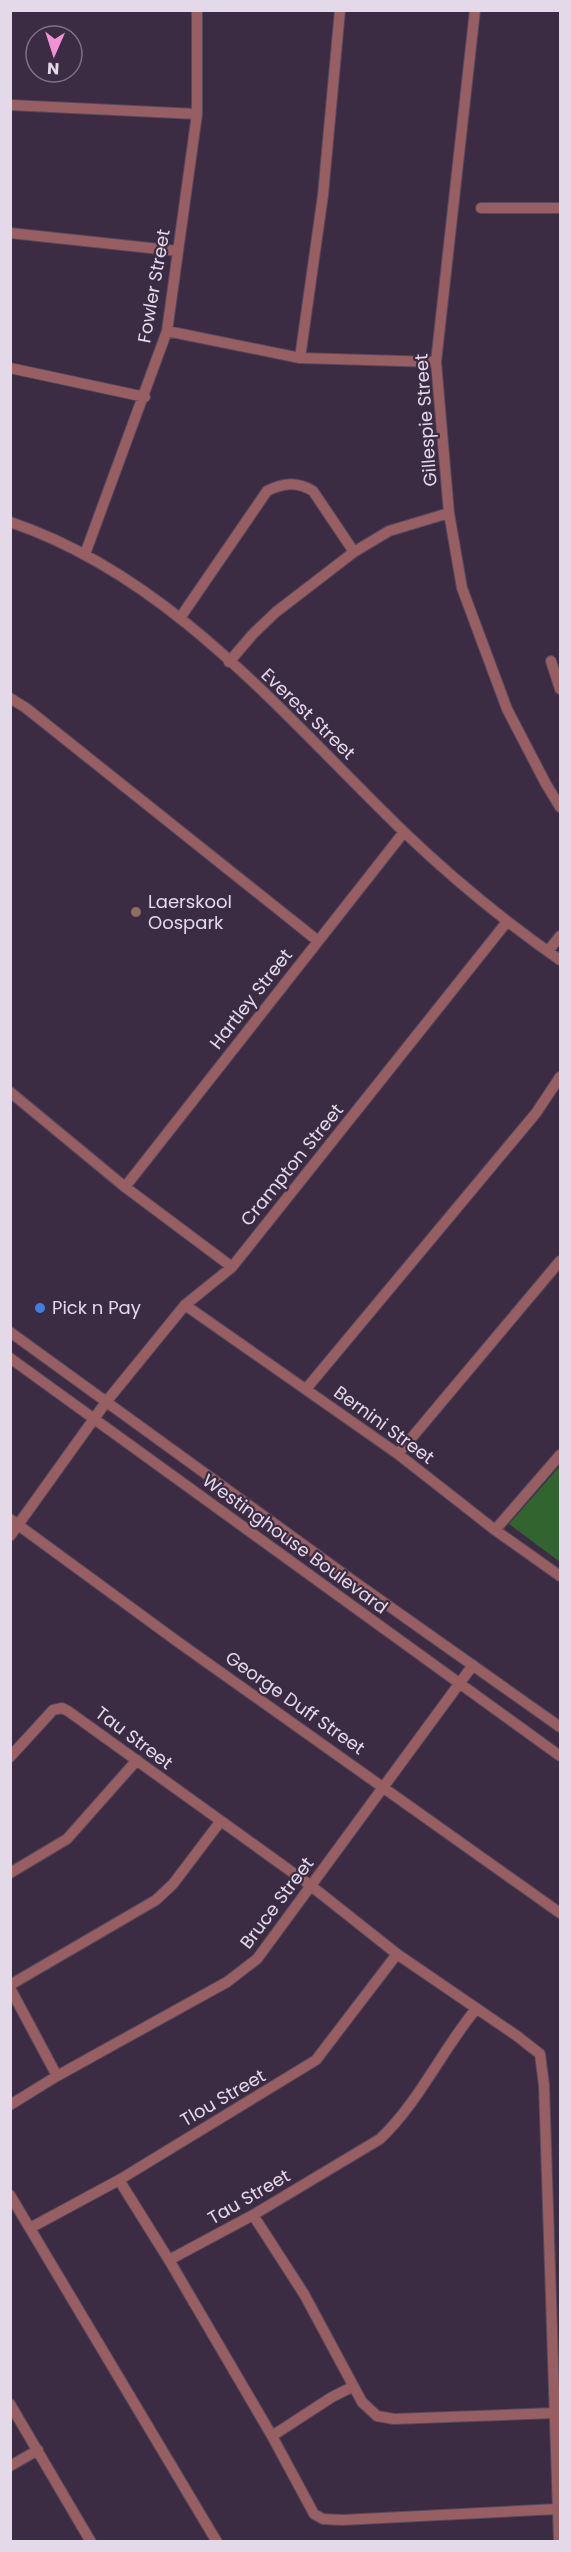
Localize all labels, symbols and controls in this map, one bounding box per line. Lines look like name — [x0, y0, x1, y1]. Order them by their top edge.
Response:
north arrow — [24, 24, 84, 84]
text: N — [47, 57, 60, 80]
street label: Fowler Street — [131, 227, 176, 345]
street label: Gillespie Street — [408, 353, 443, 487]
street label: Everest Street — [256, 662, 361, 765]
place label: Laerskool Oospark — [148, 889, 232, 935]
marker: Laerskool Oospark — [129, 905, 143, 919]
street label: Hartley Street — [203, 943, 298, 1054]
street label: Crampton Street — [235, 1098, 349, 1231]
place label: Pick n Pay — [52, 1295, 141, 1320]
marker: Pick n Pay — [33, 1301, 47, 1315]
street label: Bernini Street — [329, 1380, 440, 1469]
street label: Westinghouse Boulevard — [198, 1468, 393, 1619]
street label: George Duff Street — [220, 1645, 370, 1760]
street label: Tau Street — [90, 1700, 178, 1775]
street label: Bruce Street — [234, 1852, 319, 1954]
street label: Tlou Street — [175, 2063, 270, 2132]
street label: Tau Street — [203, 2163, 294, 2230]

